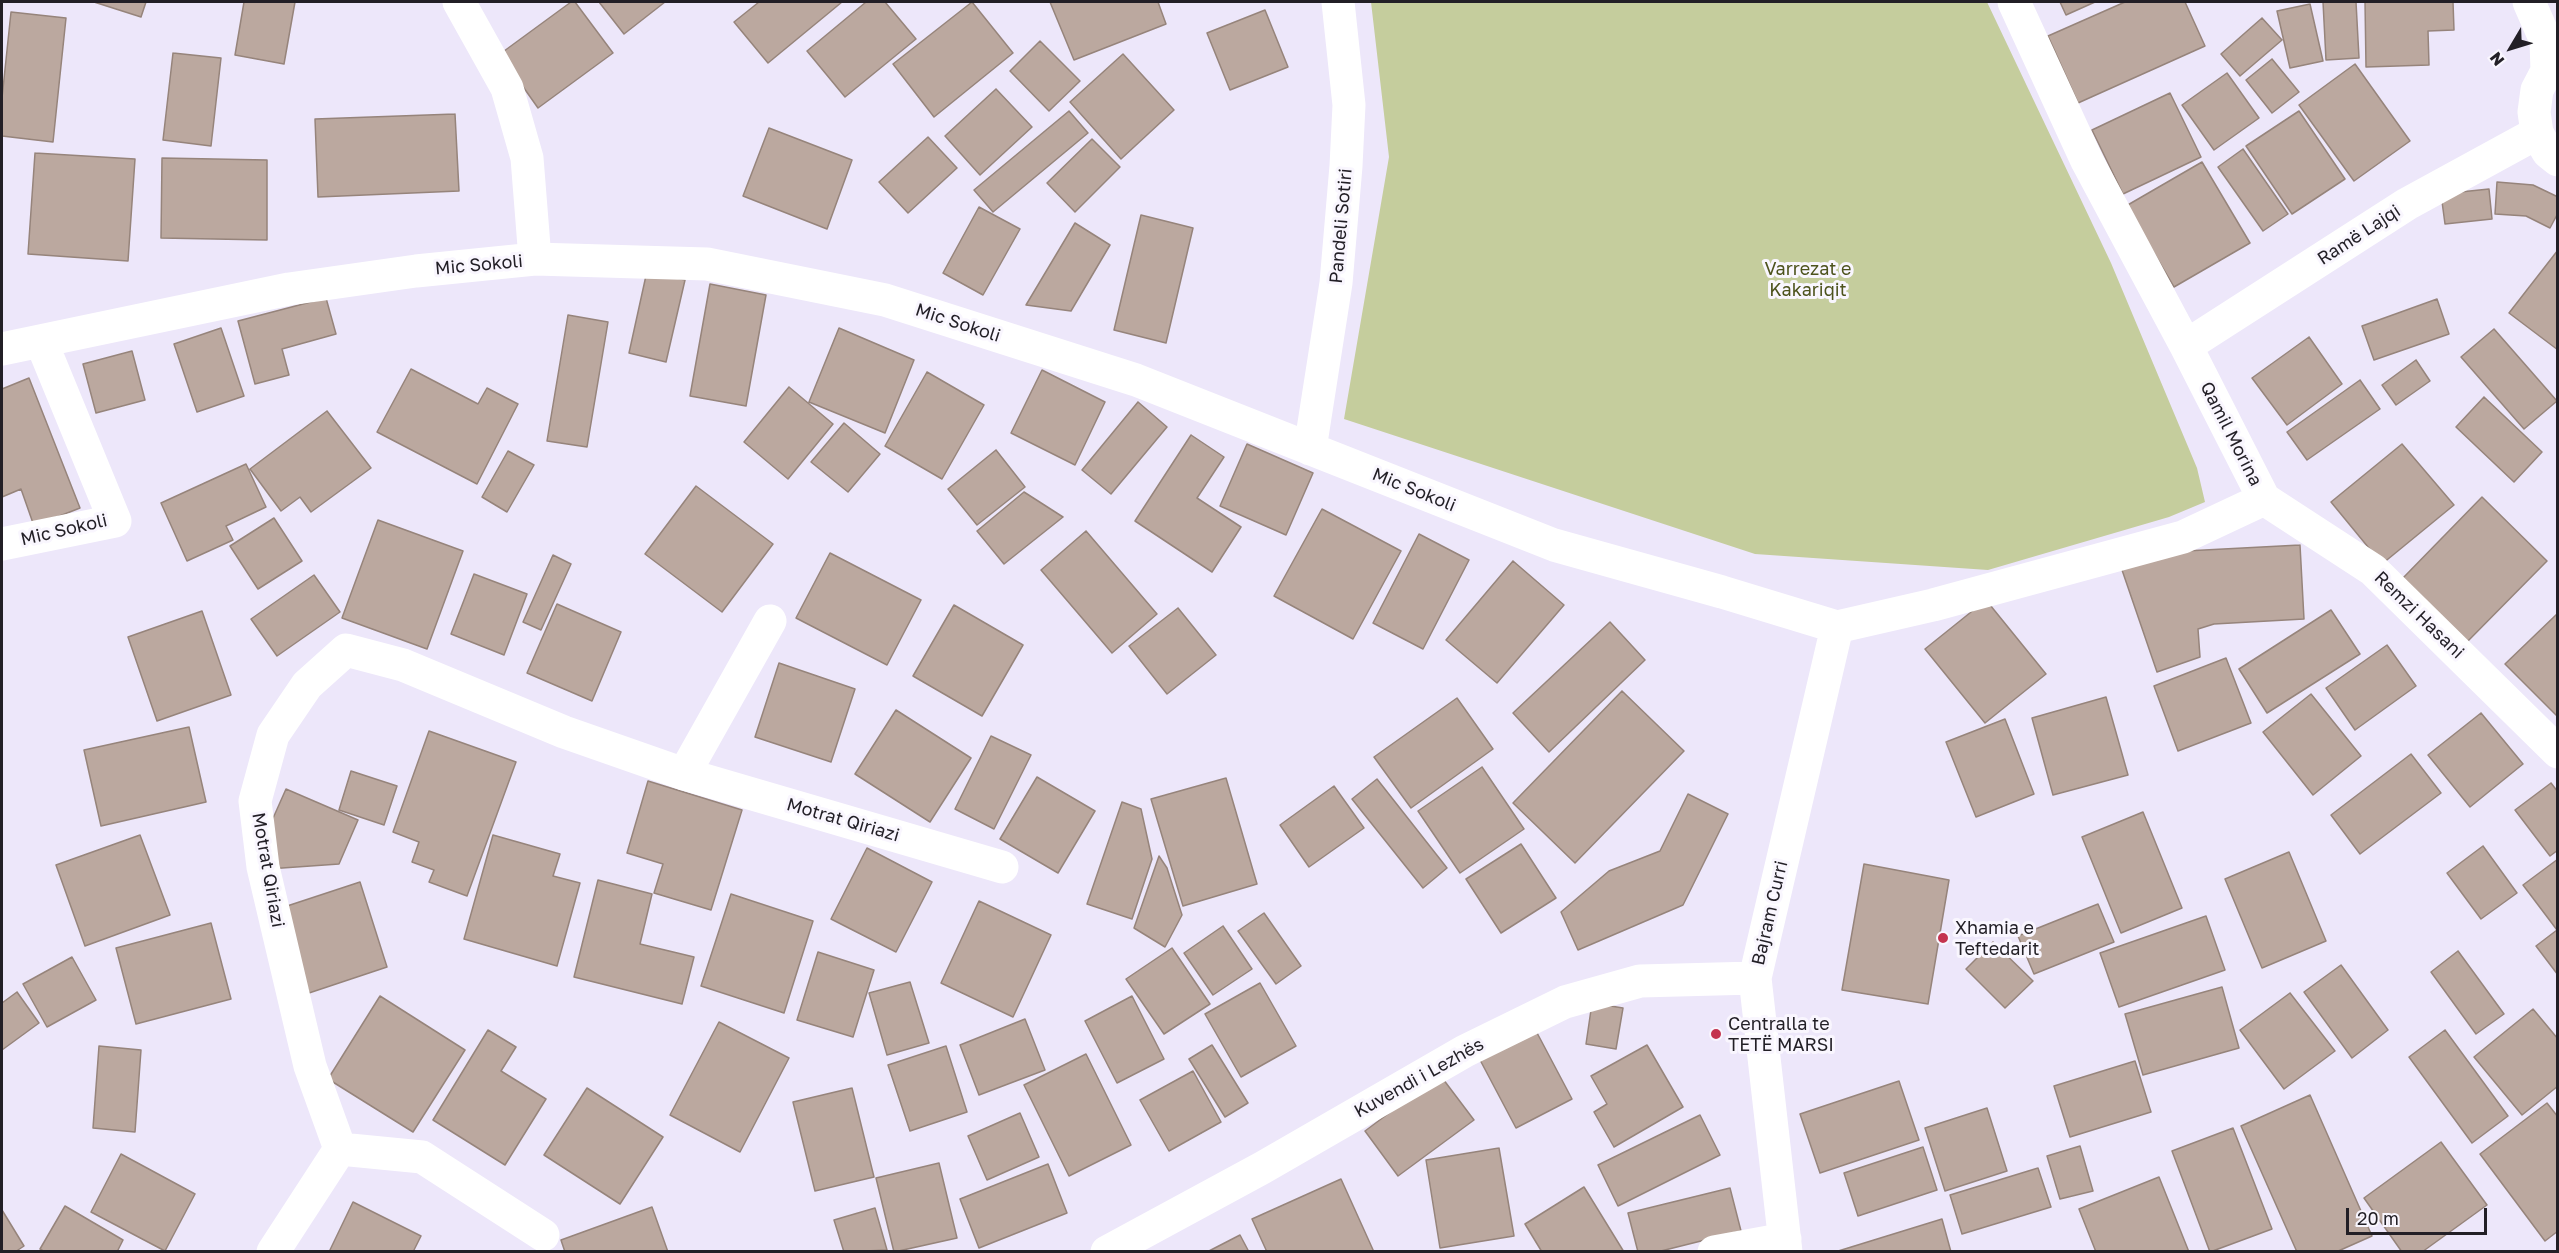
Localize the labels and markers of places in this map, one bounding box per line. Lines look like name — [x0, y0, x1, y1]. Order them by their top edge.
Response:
place label: Xhamia e Teftedarit — [1955, 917, 2039, 960]
marker: Xhamia e Teftedarit — [1936, 931, 1950, 945]
place label: Centralla te TETË MARSI — [1728, 1013, 1834, 1056]
marker: Centralla te TETË MARSI — [1709, 1027, 1723, 1041]

